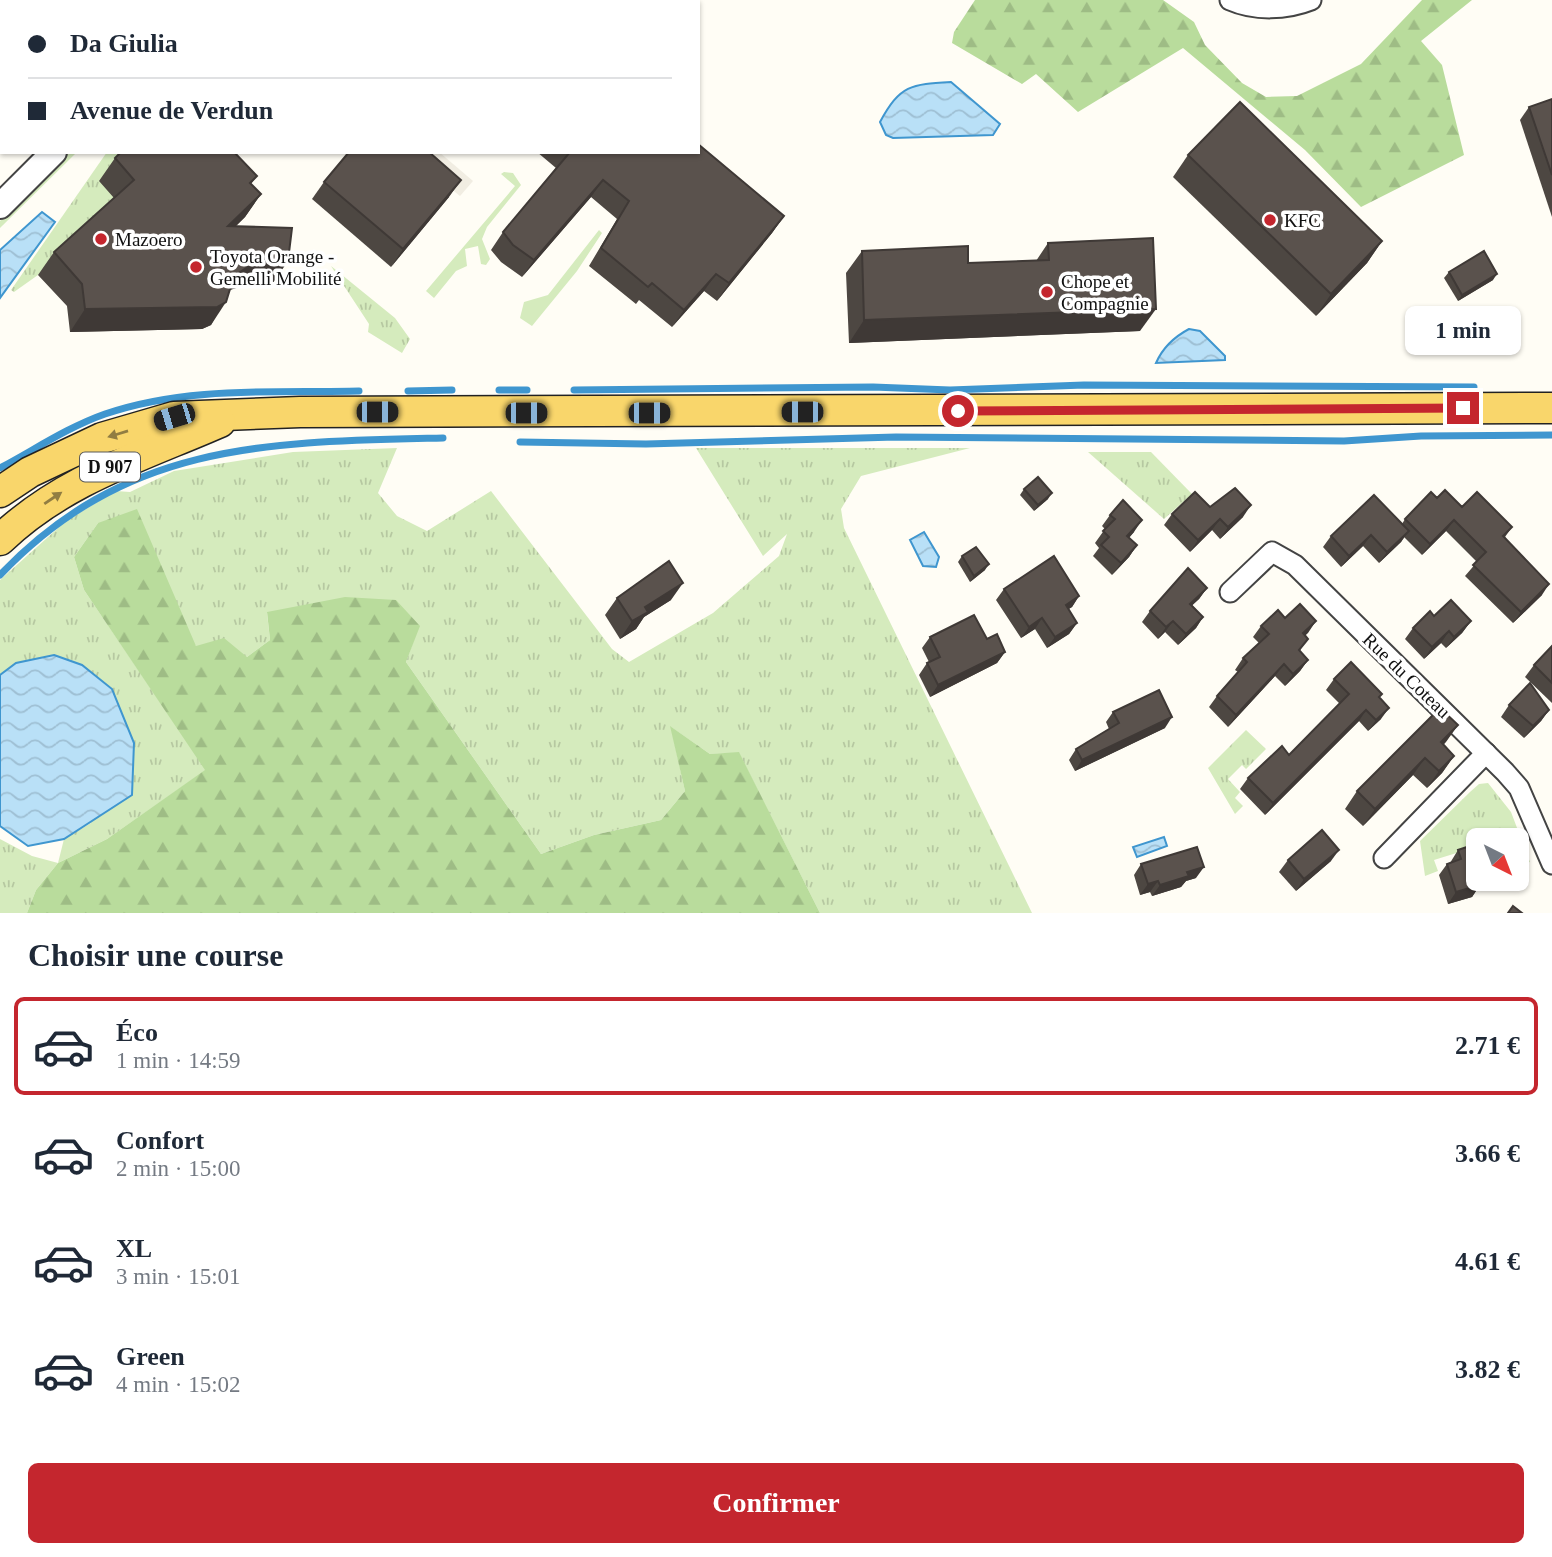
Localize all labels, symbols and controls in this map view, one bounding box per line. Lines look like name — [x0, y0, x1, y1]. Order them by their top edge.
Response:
text: Da Giulia — [70, 29, 178, 58]
text: Avenue de Verdun — [70, 96, 273, 125]
place label: KFC — [1284, 210, 1321, 231]
marker: KFC — [1262, 212, 1278, 228]
place label: Mazoero — [115, 229, 183, 250]
marker: Mazoero — [93, 231, 109, 247]
place label: Toyota Orange - Gemelli Mobilité — [210, 246, 341, 289]
marker: Toyota Orange - Gemelli Mobilité — [188, 259, 204, 275]
place label: Chope et Compagnie — [1061, 271, 1149, 314]
marker: Chope et Compagnie — [1039, 284, 1055, 300]
callout: 1 min — [1405, 306, 1521, 356]
text: 1 min — [1435, 318, 1491, 343]
route end — [1447, 392, 1479, 424]
route start — [942, 395, 974, 427]
car — [151, 401, 198, 433]
car — [357, 402, 399, 423]
car — [782, 402, 824, 423]
car — [506, 403, 548, 424]
car — [629, 403, 671, 424]
one-way arrow — [107, 429, 128, 439]
road number: D 907 — [80, 452, 140, 481]
one-way arrow — [44, 492, 63, 505]
street label: Rue du Coteau — [1359, 629, 1455, 722]
north arrow — [1466, 828, 1530, 891]
map controls — [1466, 828, 1529, 891]
text: Choisir une course — [28, 937, 283, 973]
icon: car — [32, 1015, 95, 1078]
text: Éco — [116, 1018, 158, 1047]
text: 2.71 € — [1455, 1031, 1520, 1060]
text: 1 min · 14:59 — [116, 1048, 241, 1073]
icon: car — [32, 1123, 95, 1186]
text: Confort — [116, 1126, 204, 1155]
text: 3.66 € — [1455, 1139, 1520, 1168]
text: 2 min · 15:00 — [116, 1156, 241, 1181]
icon: car — [32, 1231, 95, 1294]
text: XL — [116, 1234, 152, 1263]
text: 4.61 € — [1455, 1247, 1520, 1276]
text: 3 min · 15:01 — [116, 1264, 241, 1289]
icon: car — [32, 1339, 95, 1402]
text: Green — [116, 1342, 185, 1371]
text: 3.82 € — [1455, 1355, 1520, 1384]
text: 4 min · 15:02 — [116, 1372, 241, 1397]
button: Confirmer — [28, 1463, 1524, 1543]

